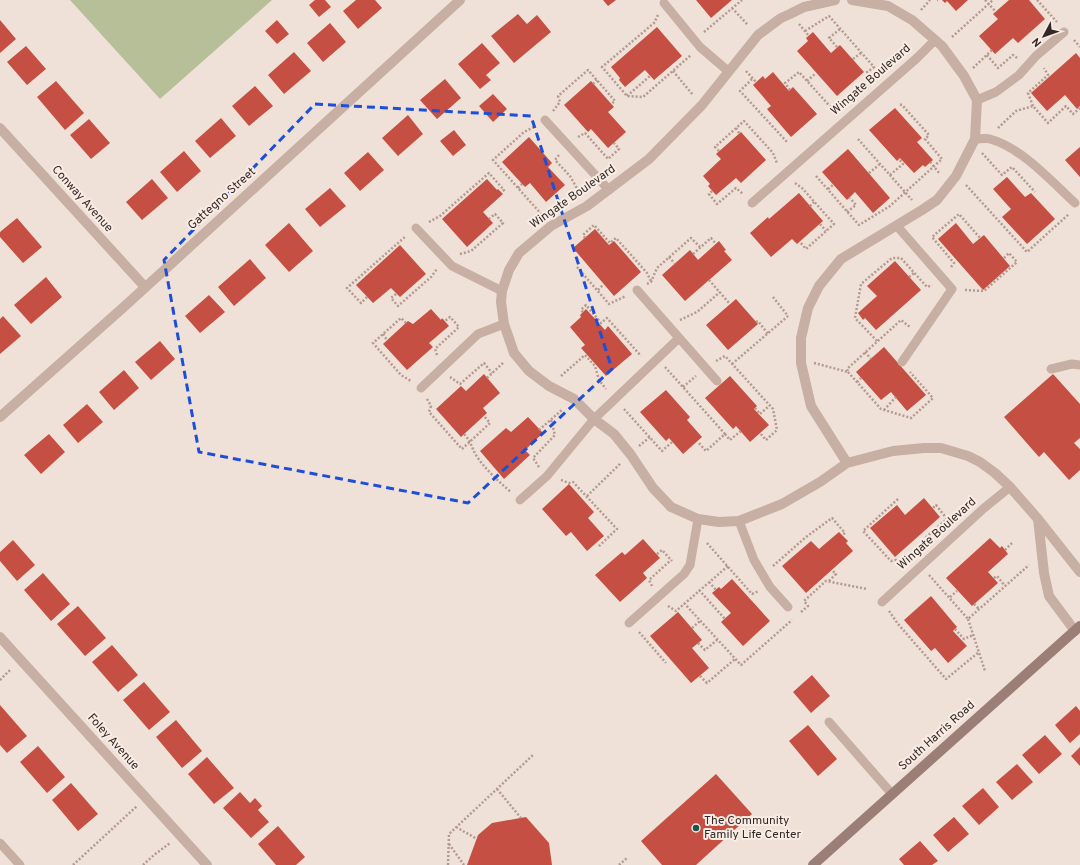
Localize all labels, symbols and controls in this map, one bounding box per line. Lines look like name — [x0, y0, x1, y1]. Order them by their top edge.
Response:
north arrow — [1024, 16, 1064, 56]
text: N — [1029, 34, 1045, 49]
street label: Wingate Boulevard — [828, 41, 914, 119]
street label: Wingate Boulevard — [527, 161, 619, 233]
street label: Conway Avenue — [48, 162, 116, 236]
street label: Gattegno Street — [185, 164, 259, 234]
street label: Wingate Boulevard — [894, 494, 980, 574]
street label: South Harris Road — [895, 698, 979, 774]
street label: Foley Avenue — [83, 710, 143, 774]
place label: The Community Family Life Center — [704, 813, 801, 843]
marker: The Community Family Life Center — [691, 823, 701, 833]

